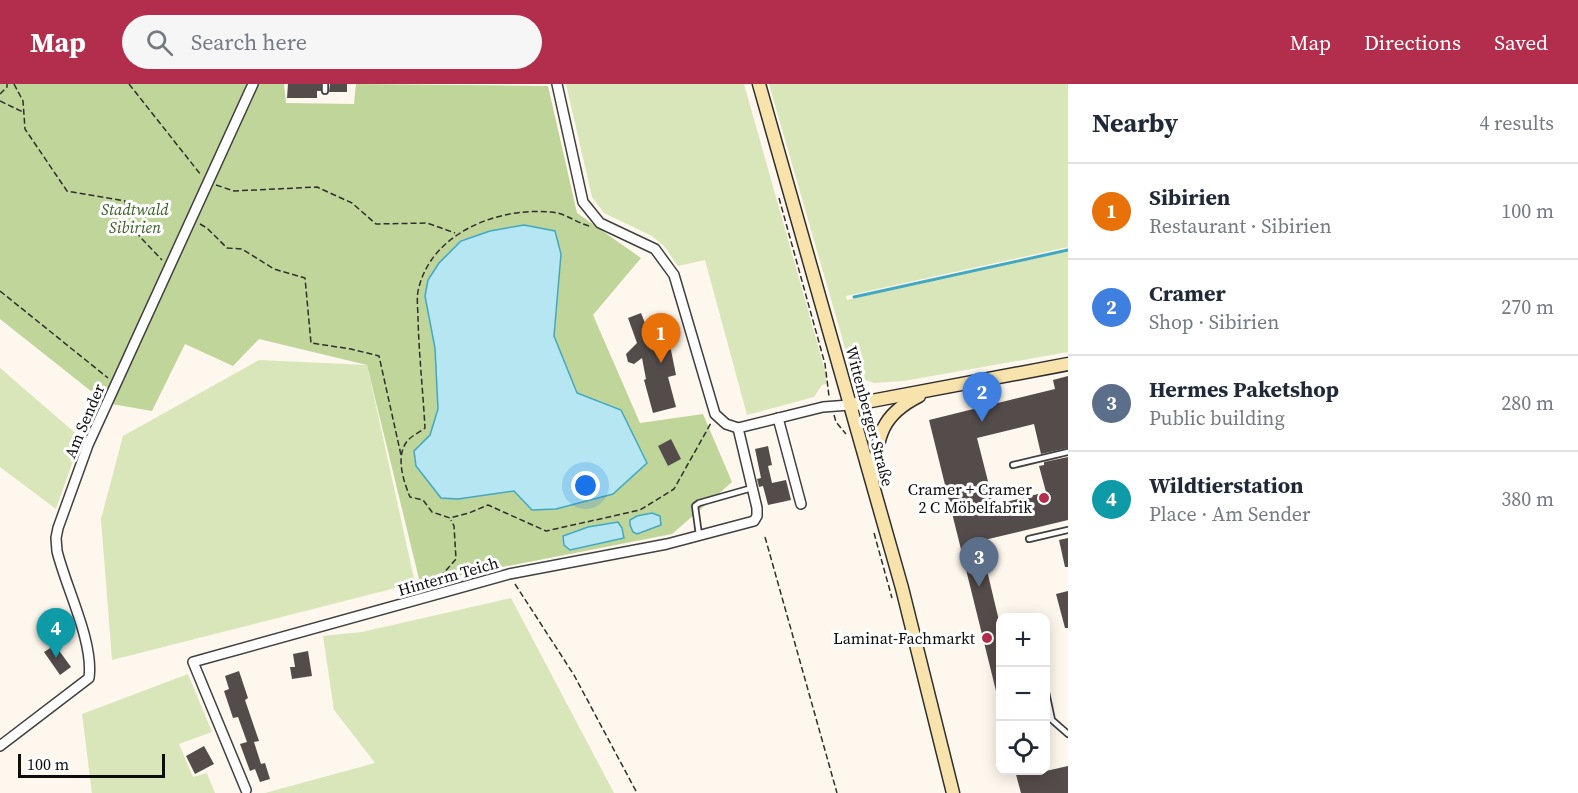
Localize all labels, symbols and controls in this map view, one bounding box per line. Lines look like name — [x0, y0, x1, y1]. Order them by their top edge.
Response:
search box — [122, 15, 542, 69]
text: Map — [30, 23, 86, 61]
icon: search — [143, 26, 176, 59]
text: Search here — [191, 27, 307, 57]
text: Map — [1290, 28, 1331, 57]
text: Directions — [1364, 28, 1461, 57]
text: Saved — [1494, 28, 1548, 57]
text: Nearby — [1092, 105, 1178, 141]
text: 4 results — [1479, 109, 1554, 137]
text: Sibirien — [1149, 182, 1230, 212]
text: 1 — [1106, 197, 1117, 225]
text: 100 m — [1501, 197, 1554, 225]
park label: Stadtwald Sibirien — [101, 198, 169, 238]
text: Restaurant · Sibirien — [1149, 212, 1332, 240]
text: Cramer — [1149, 278, 1226, 308]
text: 2 — [1106, 293, 1117, 321]
text: 270 m — [1501, 293, 1554, 321]
text: Shop · Sibirien — [1149, 308, 1279, 336]
pin: 1 — [642, 314, 680, 363]
street label: Wittenberger Straße — [841, 343, 899, 489]
pin: 2 — [962, 372, 1002, 422]
text: Hermes Paketshop — [1149, 374, 1339, 404]
street label: Am Sender — [58, 380, 110, 462]
text: 3 — [1106, 389, 1117, 417]
text: 280 m — [1501, 389, 1554, 417]
text: Public building — [1149, 404, 1285, 432]
text: Wildtierstation — [1149, 470, 1304, 500]
your location — [571, 471, 600, 500]
place label: Cramer + Cramer 2 C Möbelfabrik — [908, 478, 1032, 518]
text: 4 — [1106, 485, 1117, 513]
text: 380 m — [1501, 485, 1554, 513]
marker: Cramer + Cramer 2 C Möbelfabrik — [1037, 491, 1051, 505]
text: Place · Am Sender — [1149, 500, 1311, 528]
pin: 3 — [960, 538, 998, 587]
street label: Hinterm Teich — [395, 551, 501, 601]
pin: 4 — [36, 608, 76, 658]
map controls — [996, 613, 1050, 775]
button: + — [996, 613, 1050, 667]
place label: Laminat-Fachmarkt — [833, 627, 976, 649]
marker: Laminat-Fachmarkt — [980, 631, 994, 645]
button: − — [996, 667, 1050, 721]
button: locate — [996, 721, 1050, 775]
scale bar — [18, 751, 165, 778]
text: 100 m — [27, 753, 69, 775]

